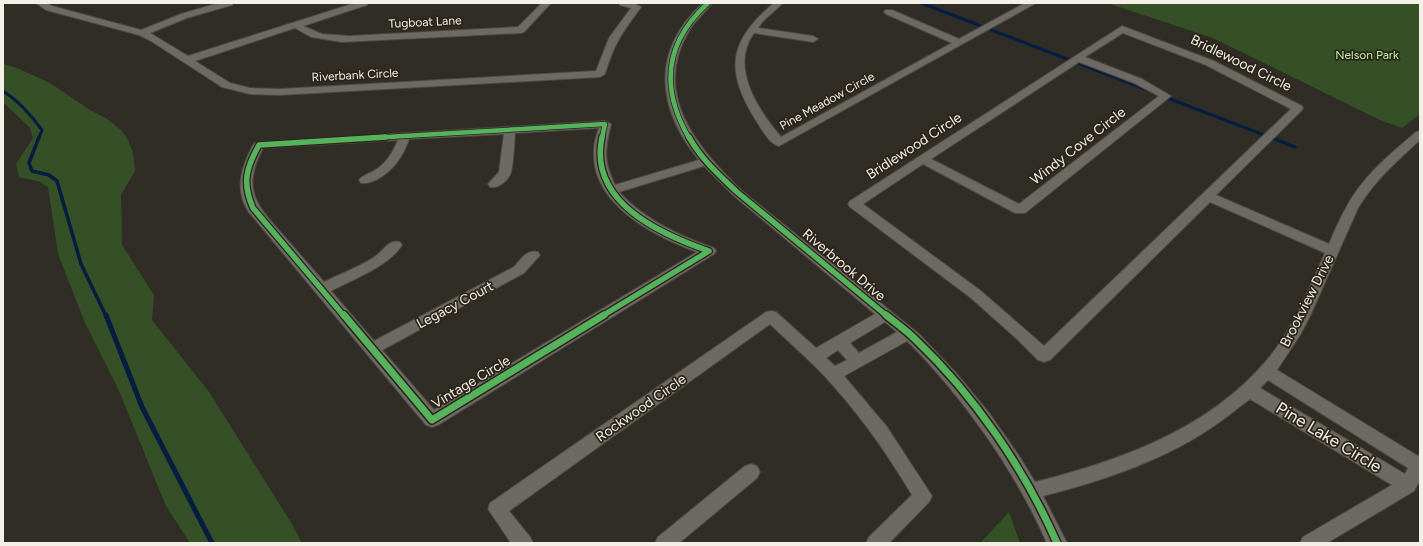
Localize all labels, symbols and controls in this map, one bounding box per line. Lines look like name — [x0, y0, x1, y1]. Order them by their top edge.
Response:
street label: Tugboat Lane — [388, 13, 462, 31]
street label: Bridlewood Circle — [1188, 31, 1295, 95]
park label: Nelson Park — [1335, 48, 1399, 62]
street label: Riverbank Circle — [311, 66, 399, 84]
street label: Pine Meadow Circle — [777, 69, 877, 133]
street label: Windy Cove Circle — [1027, 103, 1129, 188]
street label: Bridlewood Circle — [863, 109, 965, 183]
street label: Riverbrook Drive — [799, 225, 889, 305]
street label: Brookview Drive — [1276, 252, 1338, 350]
street label: Legacy Court — [414, 278, 496, 332]
street label: Vintage Circle — [429, 352, 514, 412]
street label: Rockwood Circle — [593, 370, 690, 445]
street label: Pine Lake Circle — [1272, 398, 1386, 476]

